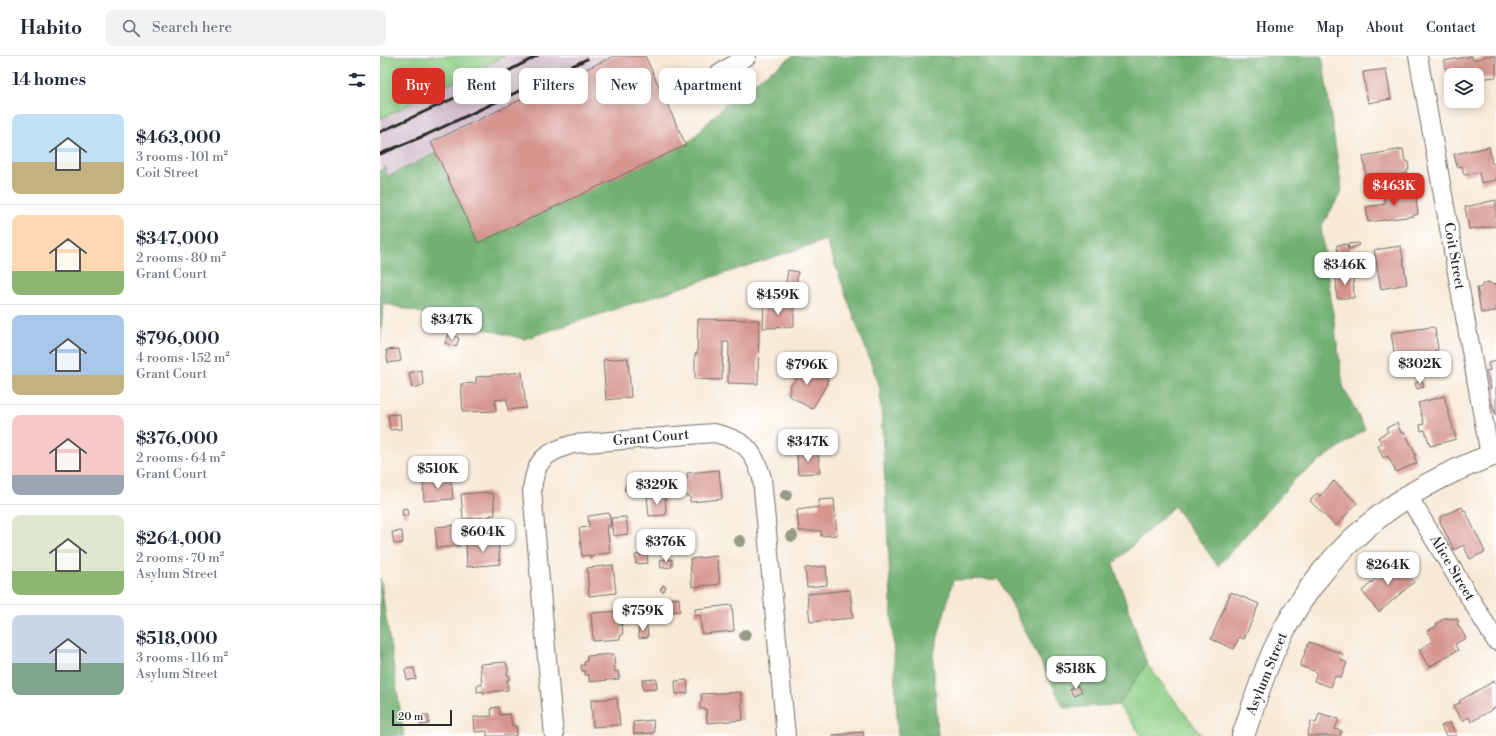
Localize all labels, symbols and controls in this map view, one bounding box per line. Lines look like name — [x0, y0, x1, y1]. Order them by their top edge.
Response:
search box — [106, 10, 386, 46]
text: Habito — [20, 16, 82, 40]
icon: search — [120, 17, 142, 39]
text: Search here — [152, 18, 232, 37]
text: Home — [1256, 19, 1294, 37]
text: Map — [1316, 19, 1344, 37]
text: About — [1366, 19, 1404, 37]
text: Contact — [1426, 19, 1476, 37]
chip: Buy — [392, 68, 445, 104]
chip: Rent — [453, 68, 511, 104]
chip: Filters — [519, 68, 588, 104]
chip: New — [596, 68, 651, 104]
chip: Apartment — [659, 68, 756, 104]
map controls — [1444, 68, 1484, 108]
button: layers — [1444, 68, 1484, 108]
text: 14 homes — [12, 69, 86, 91]
icon: filters — [346, 69, 368, 91]
text: $463,000 — [136, 127, 221, 149]
icon: home — [44, 130, 92, 178]
text: 3 rooms · 101 m² — [136, 149, 228, 165]
text: Coit Street — [136, 165, 199, 181]
pin: $463K — [1366, 173, 1422, 207]
text: $463K — [1373, 178, 1416, 194]
street label: Coit Street — [1439, 221, 1469, 291]
text: $347,000 — [136, 228, 219, 250]
icon: home — [44, 231, 92, 279]
text: 2 rooms · 80 m² — [136, 250, 226, 266]
pin: $346K — [1317, 252, 1373, 286]
text: $346K — [1323, 257, 1367, 273]
text: Grant Court — [136, 266, 207, 282]
pin: $459K — [750, 282, 806, 316]
text: $459K — [756, 287, 800, 303]
pin: $347K — [424, 307, 480, 341]
text: $347K — [431, 312, 473, 328]
text: $796,000 — [136, 328, 220, 350]
icon: home — [44, 331, 92, 379]
text: 4 rooms · 152 m² — [136, 350, 230, 366]
pin: $302K — [1392, 351, 1448, 385]
pin: $796K — [779, 352, 835, 386]
text: $302K — [1398, 356, 1442, 372]
text: $796K — [786, 357, 828, 373]
text: Grant Court — [136, 366, 207, 382]
street label: Grant Court — [612, 426, 690, 450]
text: $376,000 — [136, 428, 218, 450]
pin: $347K — [780, 429, 836, 463]
icon: home — [44, 431, 92, 479]
text: $347K — [787, 434, 829, 450]
text: 2 rooms · 64 m² — [136, 450, 225, 466]
pin: $510K — [410, 456, 466, 490]
text: $510K — [417, 461, 459, 477]
text: Grant Court — [136, 466, 207, 482]
pin: $329K — [629, 472, 685, 506]
text: $329K — [636, 477, 678, 493]
pin: $604K — [455, 519, 511, 553]
text: $604K — [461, 524, 505, 540]
text: $264,000 — [136, 528, 221, 550]
pin: $376K — [638, 529, 694, 563]
icon: home — [44, 531, 92, 579]
street label: Alice Street — [1425, 531, 1479, 604]
text: $376K — [645, 534, 687, 550]
text: 2 rooms · 70 m² — [136, 550, 224, 566]
pin: $264K — [1360, 552, 1416, 586]
text: $264K — [1366, 557, 1410, 573]
text: Asylum Street — [136, 566, 218, 582]
pin: $759K — [615, 598, 671, 632]
text: $759K — [622, 603, 664, 619]
text: $518,000 — [136, 628, 218, 650]
street label: Asylum Street — [1242, 630, 1292, 719]
icon: home — [44, 631, 92, 679]
text: 3 rooms · 116 m² — [136, 650, 228, 666]
pin: $518K — [1048, 656, 1104, 690]
text: $518K — [1056, 661, 1096, 677]
text: Asylum Street — [136, 666, 218, 682]
scale bar — [392, 708, 452, 727]
text: 20 m — [398, 710, 423, 724]

